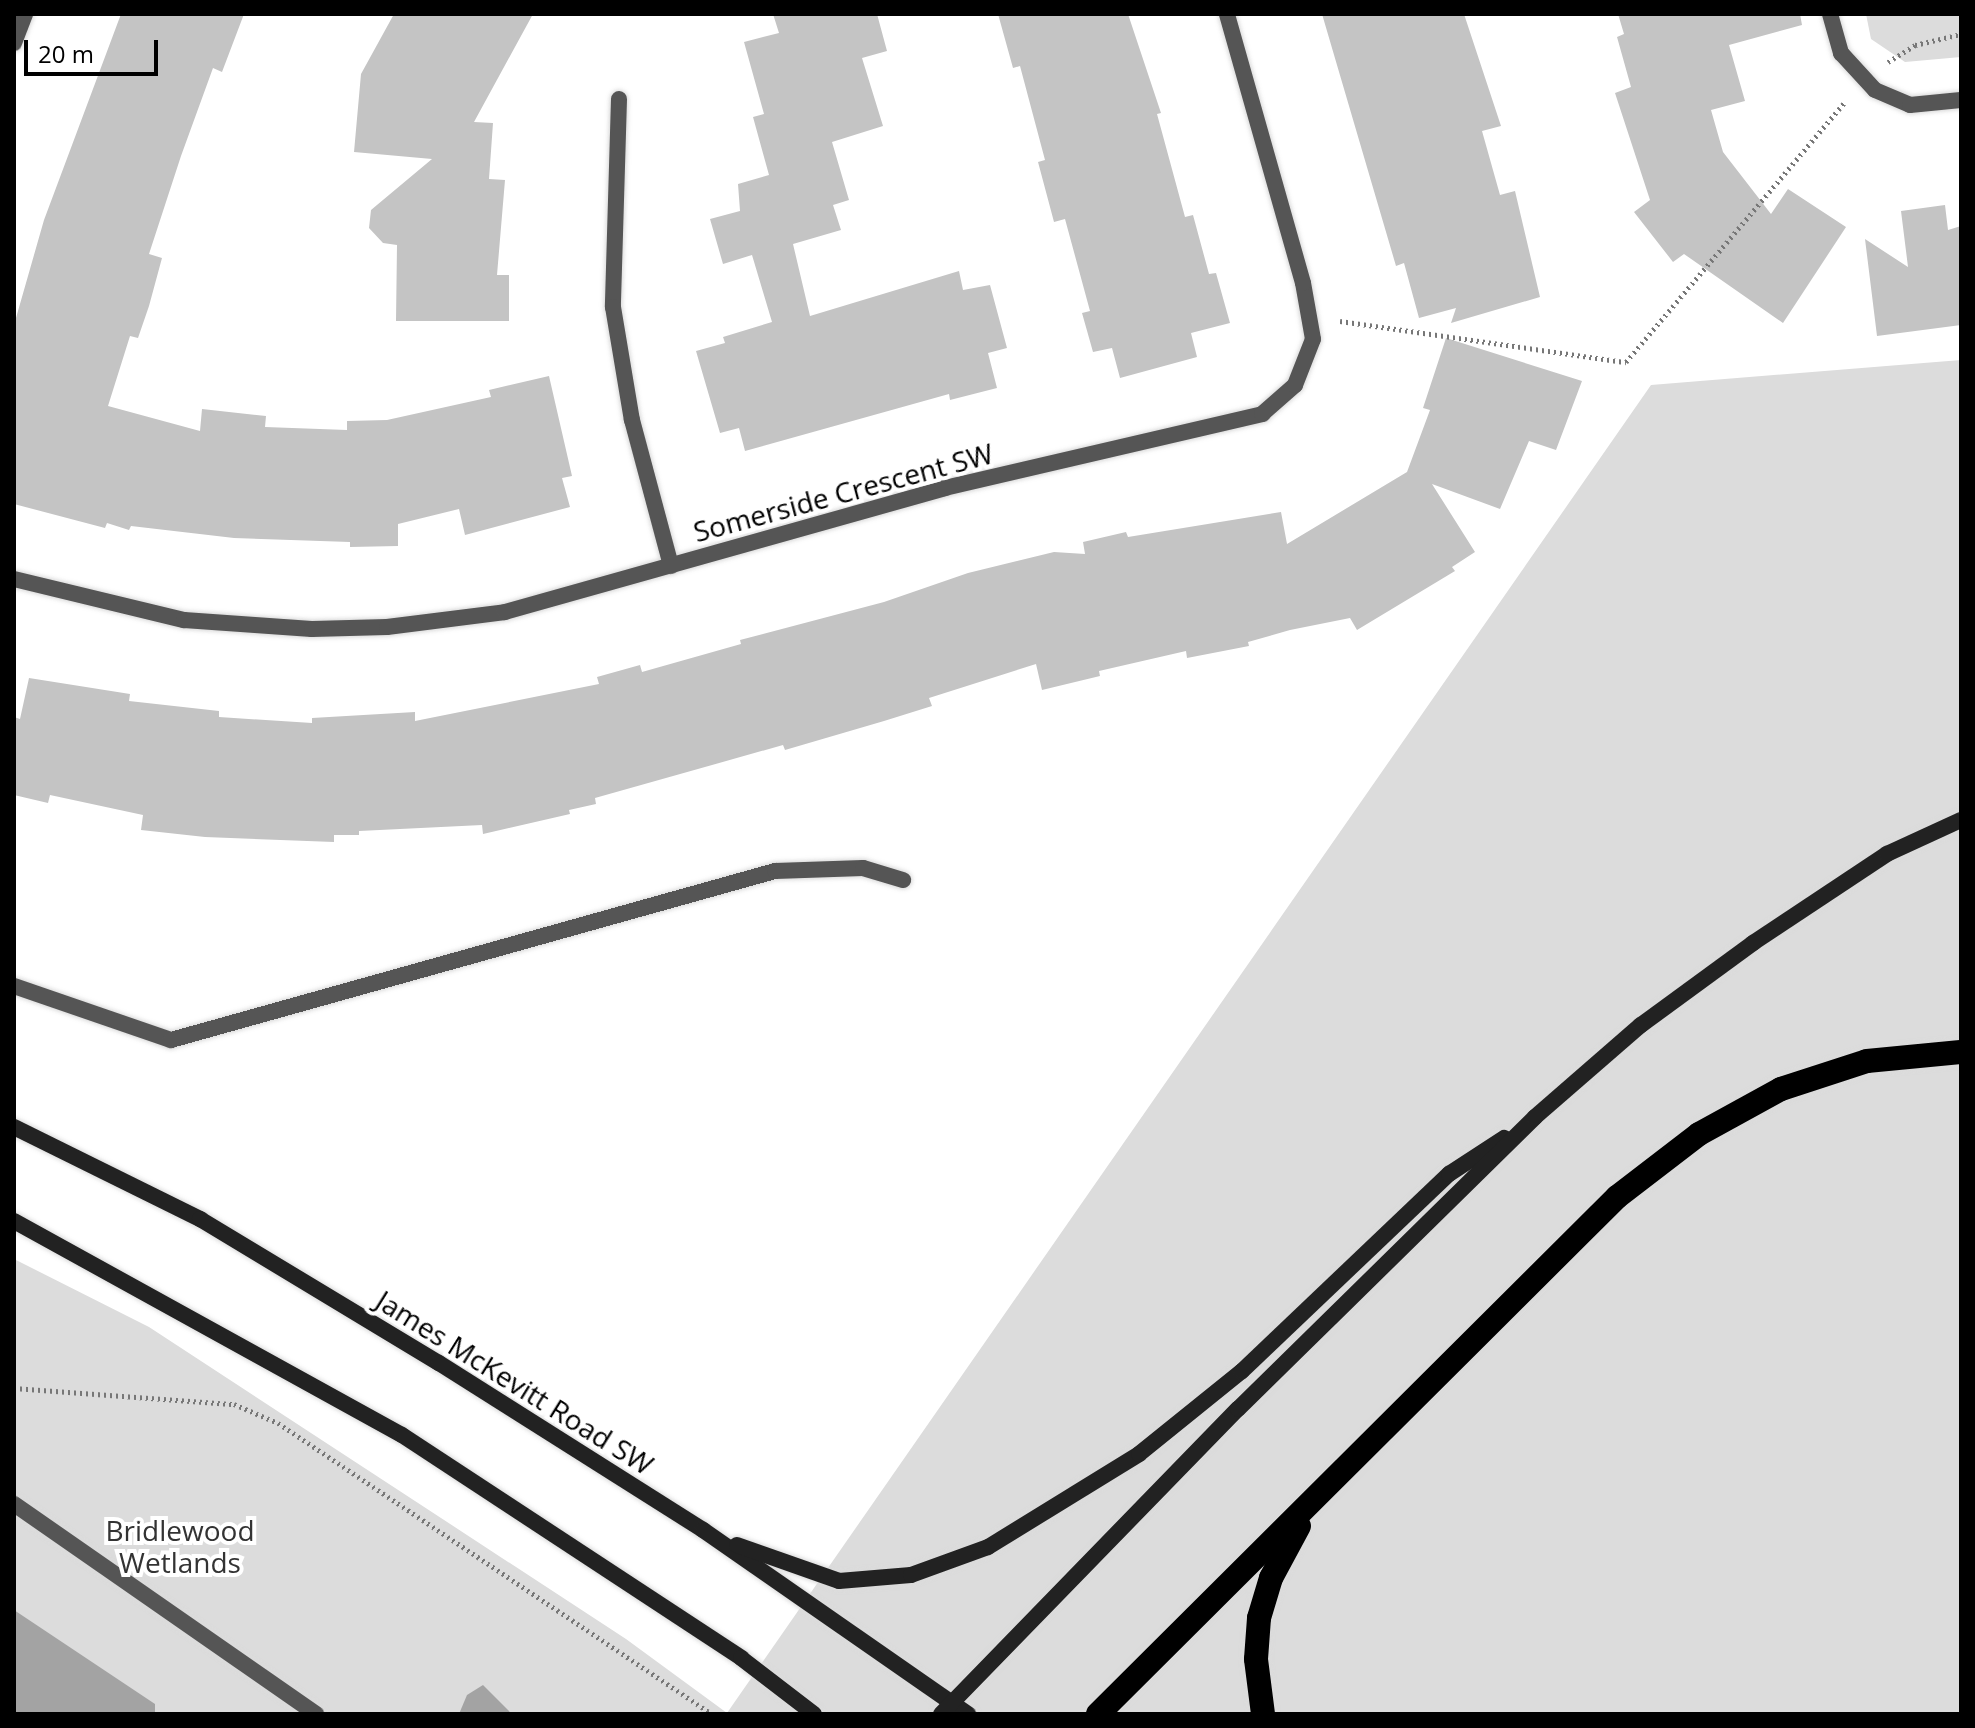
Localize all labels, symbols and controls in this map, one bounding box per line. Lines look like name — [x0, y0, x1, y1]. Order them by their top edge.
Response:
scale bar — [28, 24, 162, 74]
text: 20 m — [38, 37, 94, 70]
street label: Somerside Crescent SW — [690, 436, 996, 548]
street label: James McKevitt Road SW — [370, 1283, 660, 1481]
park label: Bridlewood Wetlands — [105, 1513, 255, 1579]

